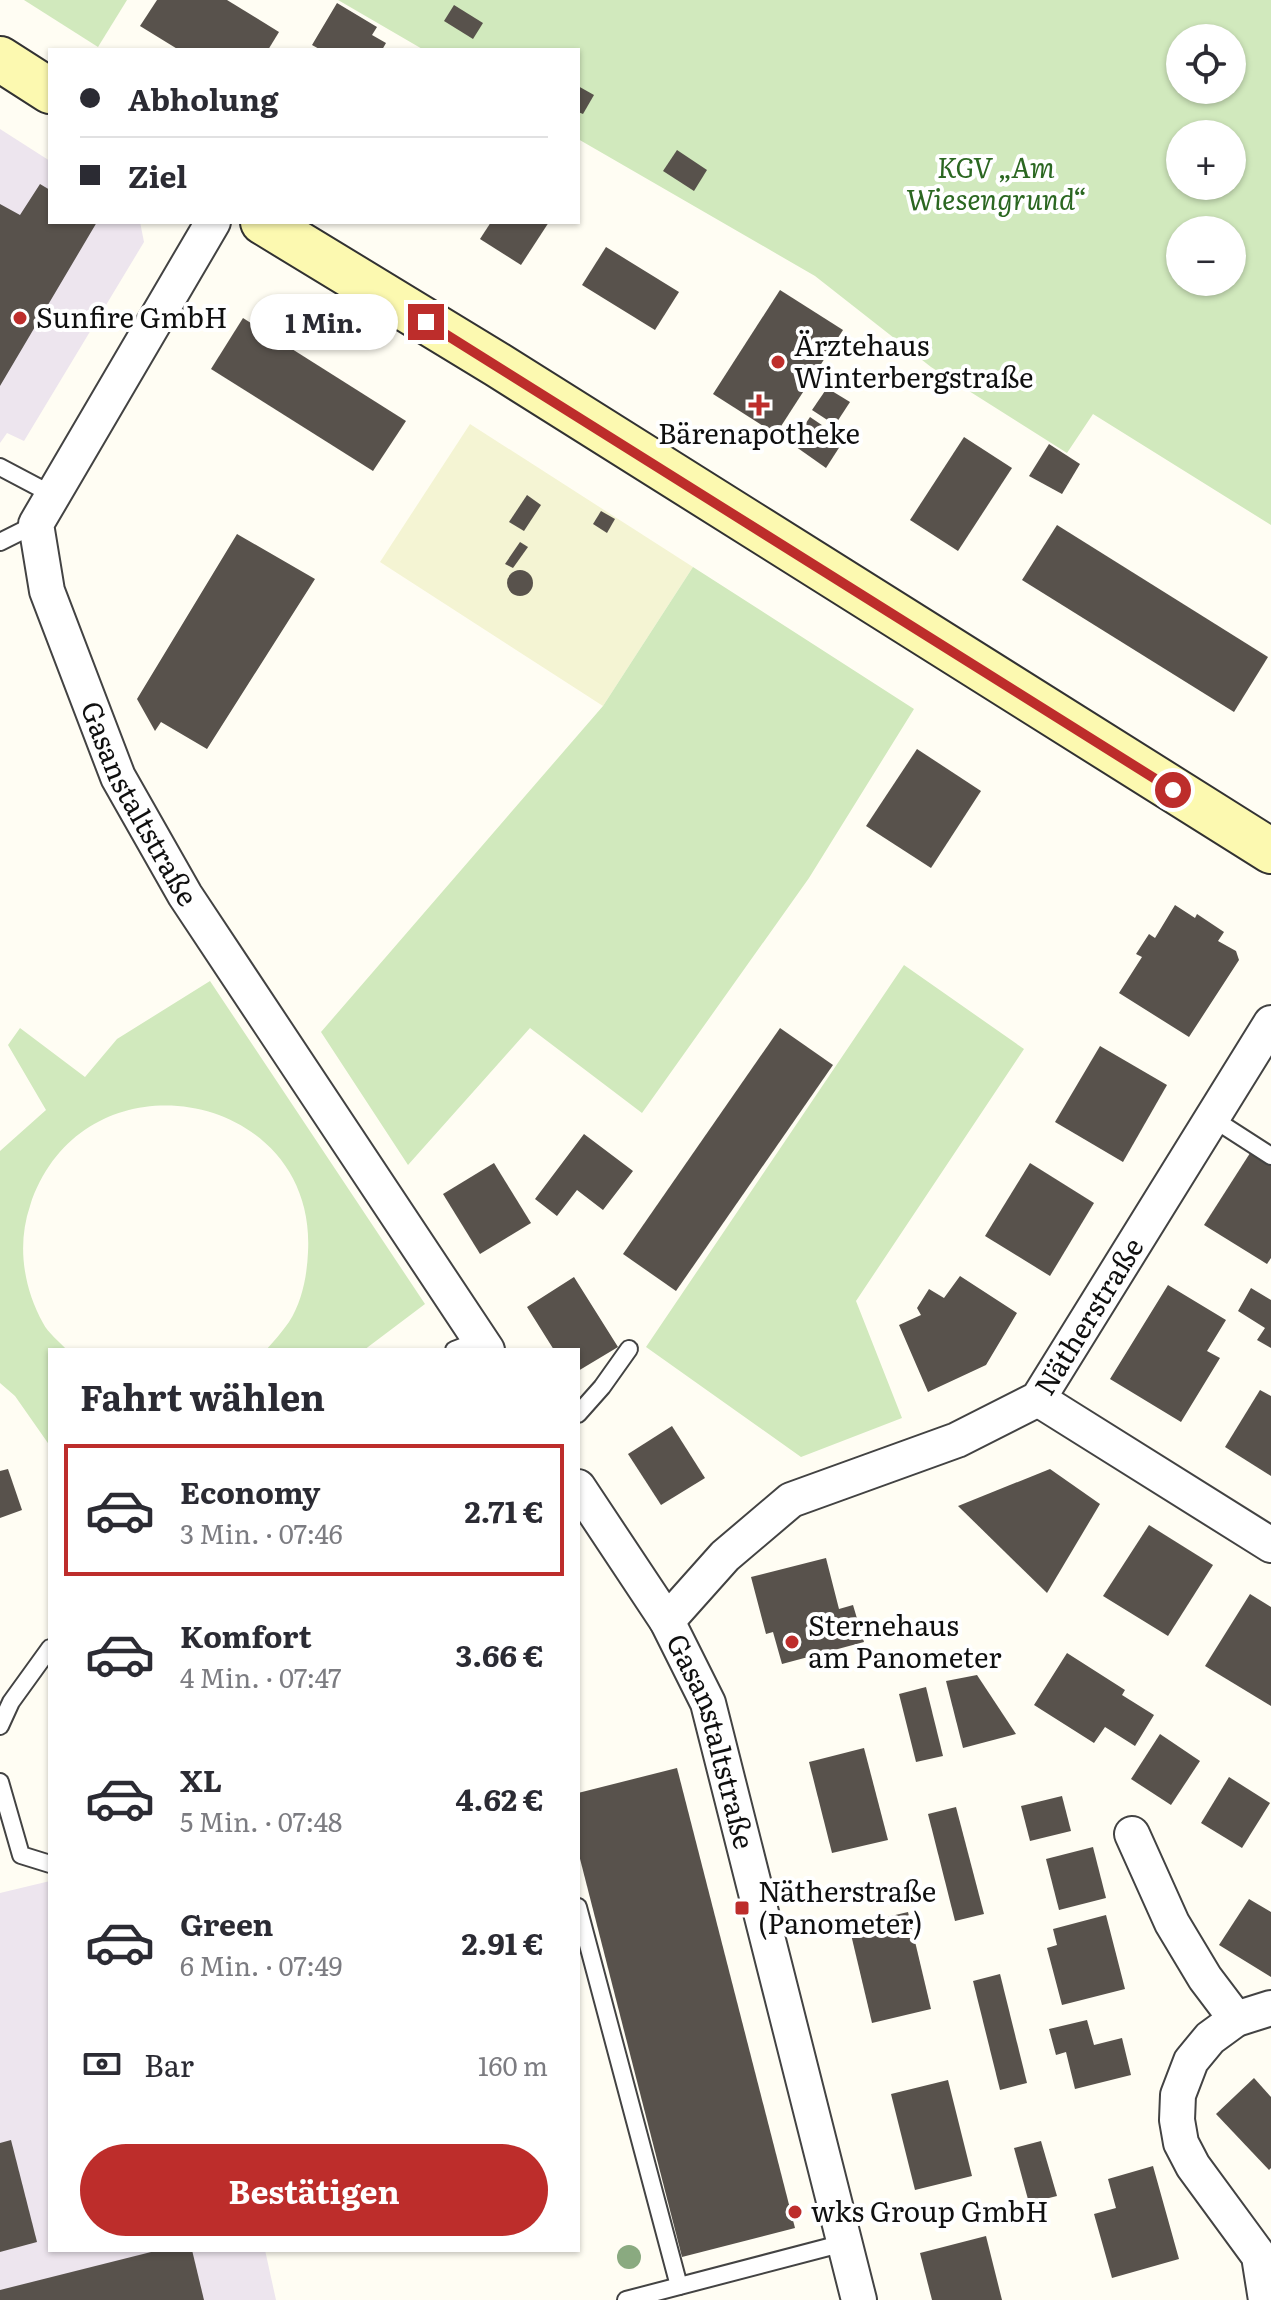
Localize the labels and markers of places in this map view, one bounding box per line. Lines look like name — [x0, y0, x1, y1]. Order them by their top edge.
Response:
place label: Sunfire GmbH — [36, 295, 227, 337]
marker: Sunfire GmbH — [11, 309, 29, 327]
place label: Ärztehaus Winterbergstraße — [794, 323, 1034, 397]
marker: Ärztehaus Winterbergstraße — [769, 353, 787, 371]
marker: Bärenapotheke — [750, 396, 768, 414]
place label: Bärenapotheke — [658, 411, 860, 453]
place label: Sternehaus am Panometer — [808, 1603, 1002, 1677]
marker: Sternehaus am Panometer — [783, 1633, 801, 1651]
place label: Nätherstraße (Panometer) — [758, 1869, 936, 1943]
marker: Nätherstraße (Panometer) — [733, 1899, 751, 1917]
place label: wks Group GmbH — [811, 2189, 1049, 2231]
marker: wks Group GmbH — [786, 2203, 804, 2221]

